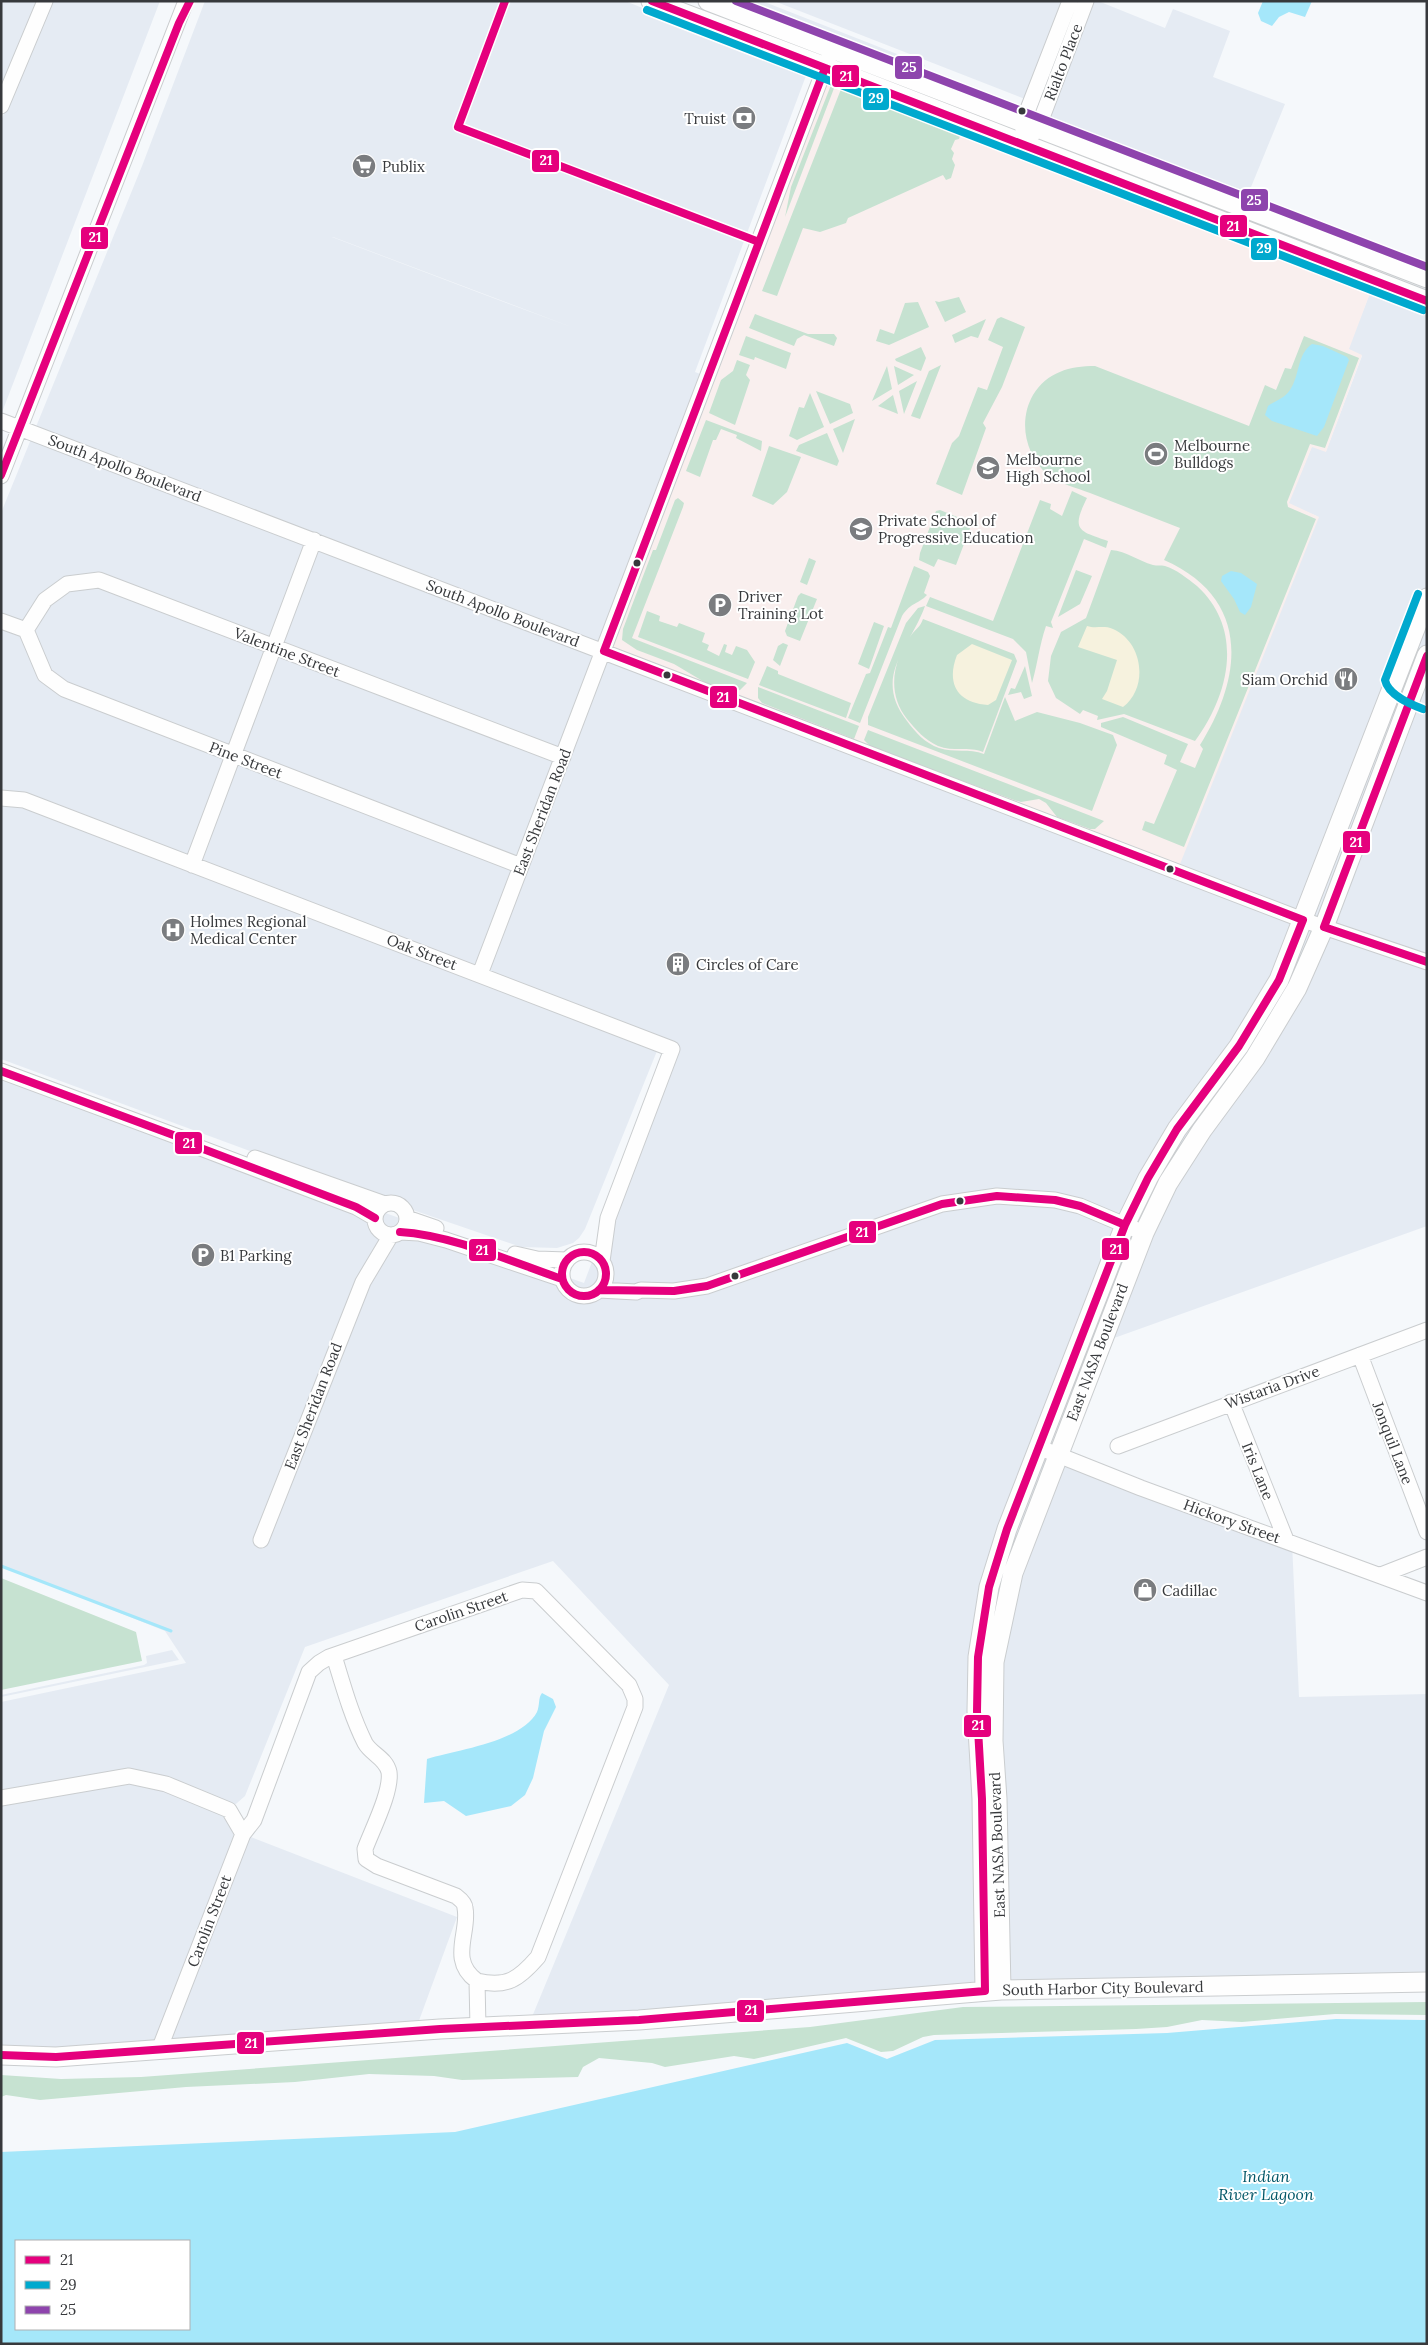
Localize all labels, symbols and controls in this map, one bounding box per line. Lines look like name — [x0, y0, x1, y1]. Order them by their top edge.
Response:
street label: Rialto Place — [1040, 21, 1086, 103]
line badge: 25 — [894, 55, 923, 80]
text: 25 — [901, 58, 917, 76]
line badge: 21 — [831, 64, 860, 88]
text: 21 — [839, 67, 853, 85]
line badge: 29 — [862, 87, 890, 111]
text: 29 — [868, 89, 884, 107]
bank icon: Truist — [731, 105, 757, 131]
unlabelled marker — [1017, 106, 1027, 116]
place label: Truist — [684, 109, 726, 128]
line badge: 21 — [531, 149, 560, 173]
text: 21 — [539, 151, 553, 169]
supermarket icon: Publix — [351, 153, 377, 179]
place label: Publix — [382, 157, 425, 176]
line badge: 25 — [1240, 188, 1269, 212]
text: 25 — [1246, 191, 1262, 209]
line badge: 21 — [1219, 214, 1248, 238]
text: 21 — [1226, 217, 1240, 235]
line badge: 21 — [80, 226, 109, 250]
text: 21 — [88, 228, 102, 246]
line badge: 29 — [1250, 237, 1278, 261]
text: 29 — [1256, 239, 1272, 257]
street label: South Apollo Boulevard — [46, 430, 204, 506]
place label: Melbourne Bulldogs — [1174, 436, 1250, 472]
sports icon: Melbourne Bulldogs — [1143, 441, 1169, 467]
place label: Melbourne High School — [1006, 450, 1091, 486]
school or university icon: Melbourne High School — [975, 455, 1001, 481]
place label: Private School of Progressive Education — [878, 511, 1034, 547]
school or university icon: Private School of Progressive Education — [848, 516, 874, 542]
unlabelled marker — [632, 558, 642, 568]
street label: South Apollo Boulevard — [424, 575, 582, 651]
place label: Driver Training Lot — [738, 587, 824, 623]
parking icon: Driver Training Lot — [707, 592, 733, 618]
street label: Valentine Street — [230, 623, 343, 681]
restaurant icon: Siam Orchid — [1333, 666, 1359, 692]
unlabelled marker — [662, 670, 672, 680]
place label: Siam Orchid — [1242, 670, 1328, 689]
line badge: 21 — [709, 685, 738, 709]
text: 21 — [716, 688, 730, 706]
street label: Pine Street — [207, 737, 286, 783]
street label: East Sheridan Road — [509, 746, 575, 878]
line badge: 21 — [1342, 830, 1371, 854]
text: 21 — [1349, 833, 1363, 851]
unlabelled marker — [1165, 864, 1175, 874]
place label: Holmes Regional Medical Center — [190, 912, 307, 948]
hospital icon: Holmes Regional Medical Center — [160, 917, 186, 943]
street label: Oak Street — [384, 930, 460, 974]
building icon: Circles of Care — [665, 951, 691, 977]
place label: Circles of Care — [696, 955, 799, 974]
line badge: 21 — [174, 1131, 203, 1155]
text: 21 — [182, 1134, 196, 1152]
unlabelled marker — [955, 1196, 965, 1206]
line badge: 21 — [848, 1220, 877, 1244]
text: 21 — [855, 1223, 869, 1241]
line badge: 21 — [1101, 1237, 1130, 1261]
line badge: 21 — [468, 1238, 497, 1262]
text: 21 — [1109, 1240, 1123, 1258]
text: 21 — [475, 1241, 489, 1259]
parking icon: B1 Parking — [190, 1242, 216, 1268]
place label: B1 Parking — [220, 1246, 292, 1265]
unlabelled marker — [730, 1271, 740, 1281]
street label: East NASA Boulevard — [1062, 1280, 1132, 1424]
street label: East Sheridan Road — [280, 1340, 346, 1472]
street label: Wistaria Drive — [1222, 1361, 1322, 1413]
street label: Jonquil Lane — [1368, 1398, 1417, 1487]
street label: Iris Lane — [1238, 1439, 1278, 1503]
street label: Hickory Street — [1181, 1495, 1283, 1547]
shop icon: Cadillac — [1132, 1577, 1158, 1603]
place label: Cadillac — [1162, 1581, 1217, 1600]
street label: Carolin Street — [412, 1586, 510, 1636]
line badge: 21 — [963, 1714, 992, 1738]
text: 21 — [971, 1716, 985, 1734]
street label: East NASA Boulevard — [985, 1772, 1009, 1918]
street label: Carolin Street — [183, 1872, 235, 1970]
street label: South Harbor City Boulevard — [1002, 1977, 1204, 1999]
line badge: 21 — [736, 1999, 765, 2023]
text: 21 — [744, 2001, 758, 2019]
line badge: 21 — [236, 2031, 265, 2055]
text: 21 — [244, 2034, 258, 2052]
water label: Indian River Lagoon — [1218, 2166, 1314, 2204]
legend — [15, 2240, 190, 2330]
text: 21 — [60, 2250, 74, 2269]
text: 29 — [60, 2275, 77, 2294]
text: 25 — [60, 2300, 76, 2319]

